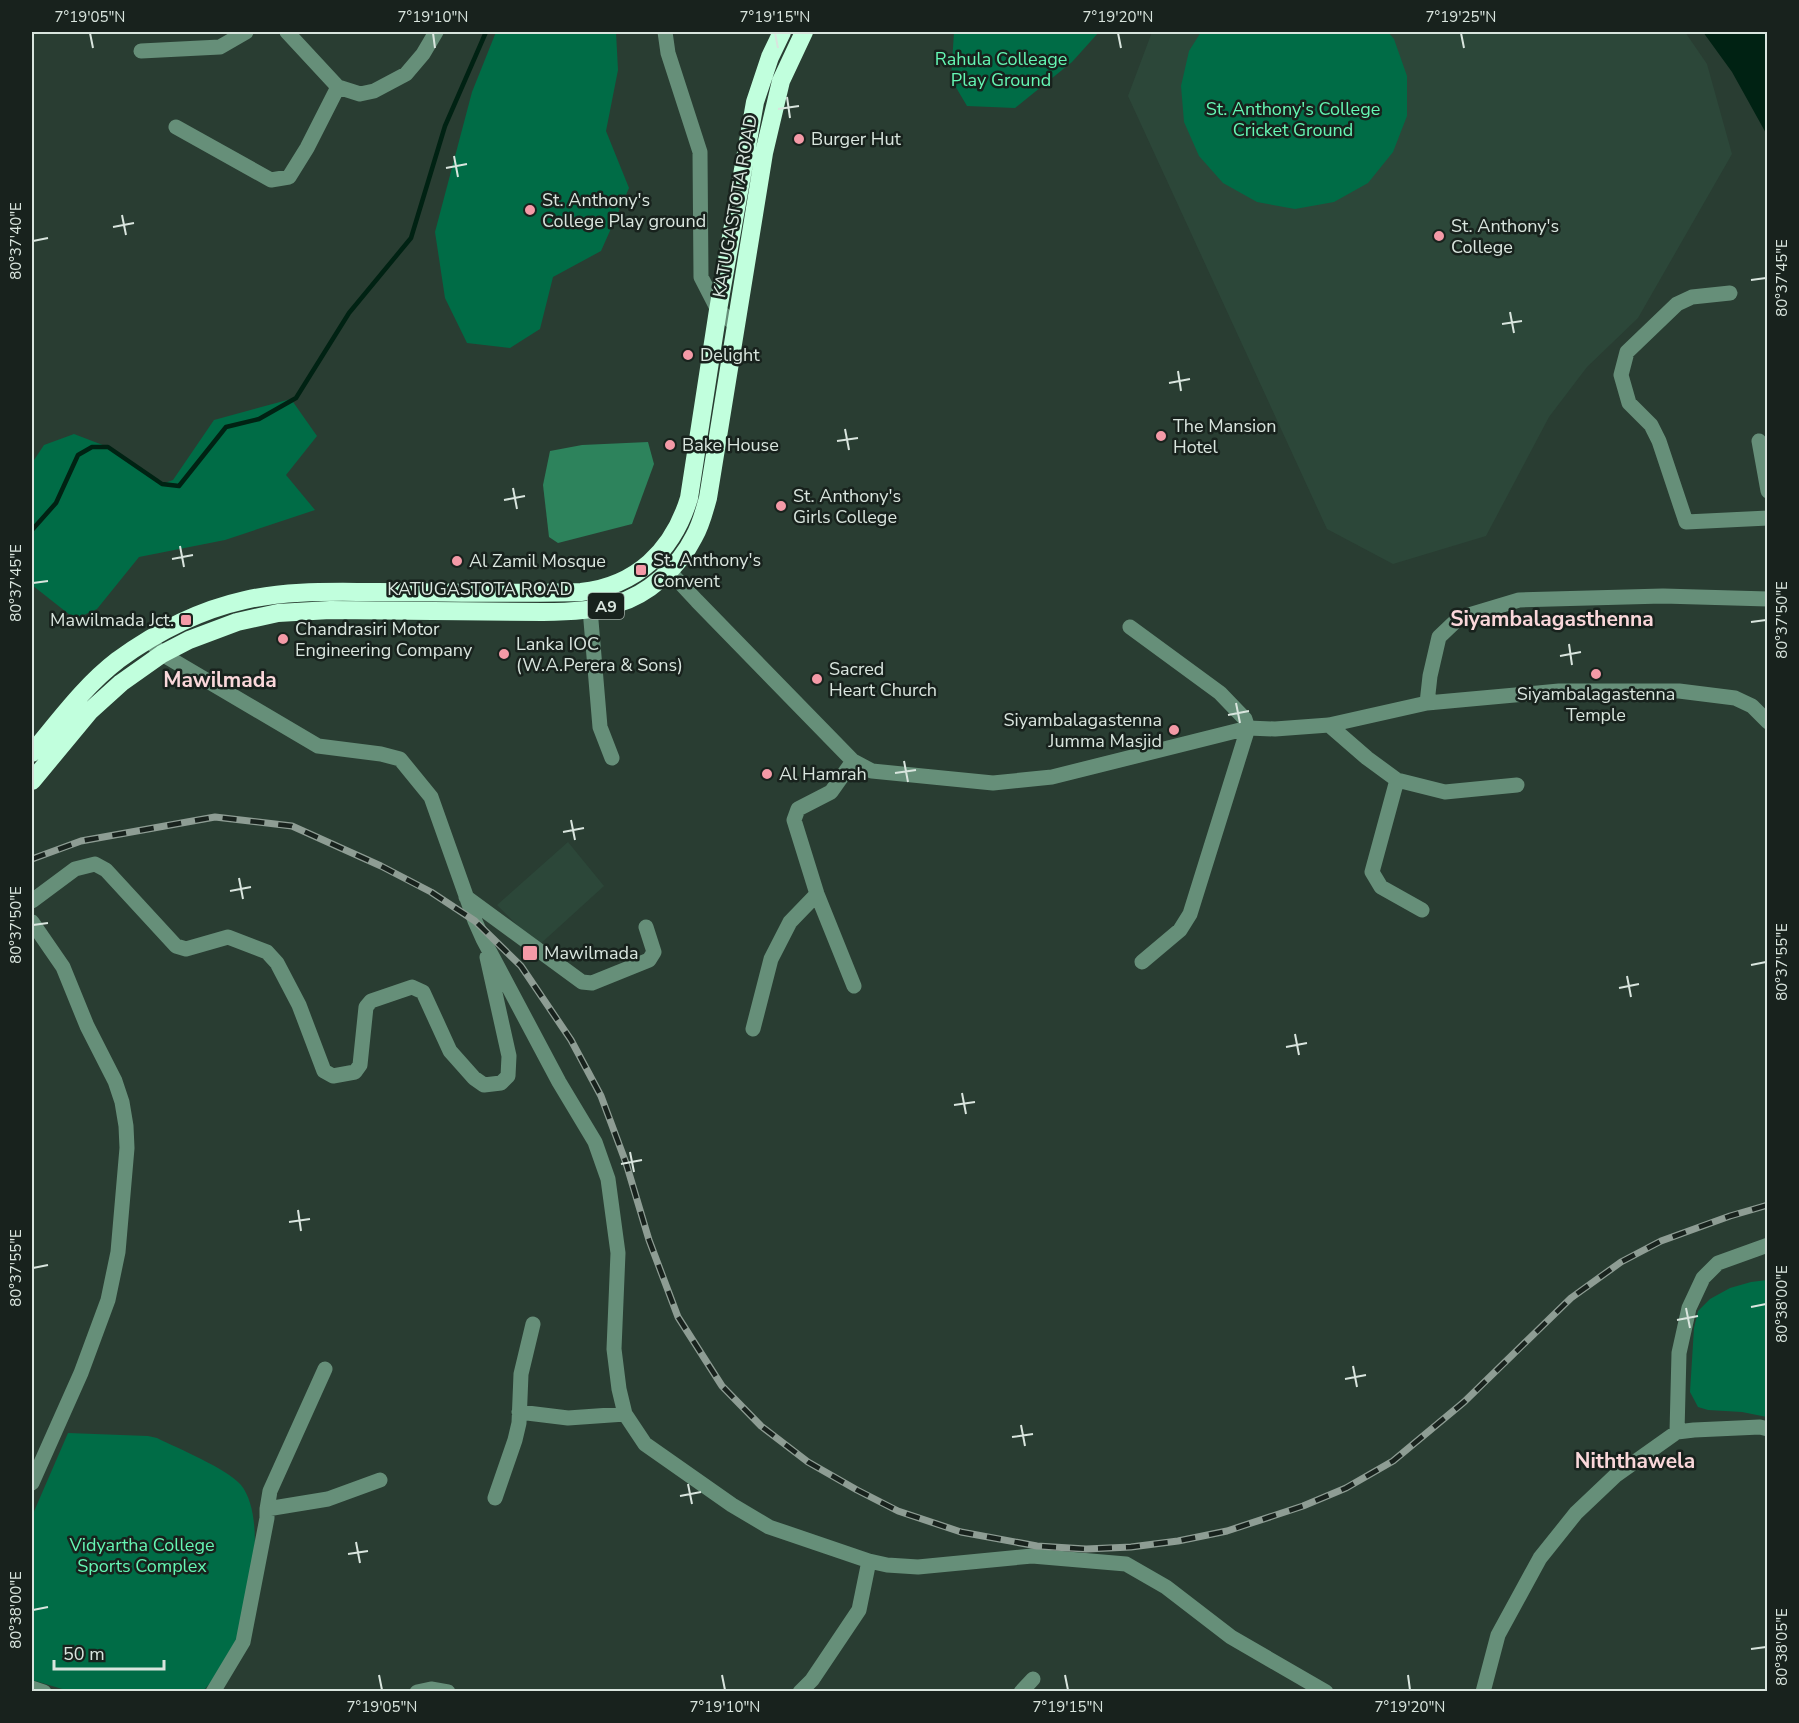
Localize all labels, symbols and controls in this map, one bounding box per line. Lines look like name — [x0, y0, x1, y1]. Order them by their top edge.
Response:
text: 7°19'05"N — [55, 7, 125, 27]
text: 7°19'10"N — [398, 7, 468, 27]
text: 7°19'15"N — [740, 7, 810, 27]
text: 7°19'20"N — [1083, 7, 1153, 27]
text: 7°19'25"N — [1426, 7, 1496, 27]
park label: Rahula Colleage Play Ground — [935, 47, 1067, 92]
park label: St. Anthony's College Cricket Ground — [1206, 97, 1380, 142]
street label: KATUGASTOTA ROAD — [707, 113, 763, 299]
place label: Burger Hut — [811, 127, 902, 151]
marker: Burger Hut — [792, 132, 806, 146]
place label: St. Anthony's College Play ground — [542, 188, 706, 233]
text: 80°37'40"E — [6, 202, 26, 280]
marker: St. Anthony's College Play ground — [523, 203, 537, 217]
place label: St. Anthony's College — [1451, 214, 1559, 259]
marker: St. Anthony's College — [1432, 229, 1446, 243]
text: 80°37'45"E — [1772, 239, 1792, 317]
place label: Delight — [700, 343, 760, 367]
marker: Delight — [681, 348, 695, 362]
place label: The Mansion Hotel — [1173, 414, 1276, 459]
marker: The Mansion Hotel — [1154, 429, 1168, 443]
place label: Bake House — [682, 433, 779, 457]
marker: Bake House — [663, 438, 677, 452]
place label: St. Anthony's Girls College — [793, 484, 901, 529]
marker: St. Anthony's Girls College — [774, 499, 788, 513]
text: 80°37'45"E — [6, 544, 26, 622]
place label: St. Anthony's Convent — [653, 548, 761, 593]
place label: Al Zamil Mosque — [469, 549, 606, 573]
marker: Al Zamil Mosque — [450, 554, 464, 568]
marker: St. Anthony's Convent — [634, 563, 648, 577]
street label: KATUGASTOTA ROAD — [387, 577, 573, 601]
text: 80°37'50"E — [1772, 581, 1792, 659]
road number: A9 — [588, 593, 624, 619]
district label: Siyambalagasthenna — [1450, 605, 1654, 633]
place label: Mawilmada Jct. — [50, 608, 174, 632]
marker: Mawilmada Jct. — [179, 613, 193, 627]
place label: Chandrasiri Motor Engineering Company — [295, 617, 473, 662]
marker: Chandrasiri Motor Engineering Company — [276, 632, 290, 646]
place label: Lanka IOC (W.A.Perera & Sons) — [516, 632, 683, 677]
marker: Lanka IOC (W.A.Perera & Sons) — [497, 647, 511, 661]
place label: Sacred Heart Church — [829, 657, 937, 702]
district label: Mawilmada — [163, 666, 277, 694]
marker: Siyambalagastenna Temple — [1589, 667, 1603, 681]
marker: Sacred Heart Church — [810, 672, 824, 686]
place label: Siyambalagastenna Temple — [1517, 682, 1675, 727]
place label: Siyambalagastenna Jumma Masjid — [1003, 708, 1162, 753]
marker: Siyambalagastenna Jumma Masjid — [1167, 723, 1181, 737]
place label: Al Hamrah — [779, 762, 867, 786]
marker: Al Hamrah — [760, 767, 774, 781]
text: 80°37'50"E — [6, 886, 26, 964]
text: 80°37'55"E — [1772, 923, 1792, 1001]
place label: Mawilmada — [544, 941, 638, 965]
marker: Mawilmada — [521, 944, 539, 962]
text: 80°37'55"E — [6, 1229, 26, 1307]
text: 80°38'00"E — [1772, 1265, 1792, 1343]
district label: Niththawela — [1575, 1447, 1695, 1475]
park label: Vidyartha College Sports Complex — [68, 1533, 215, 1578]
text: 80°38'00"E — [6, 1571, 26, 1649]
text: 80°38'05"E — [1772, 1608, 1792, 1686]
scale bar — [54, 1633, 164, 1671]
text: 50 m — [63, 1642, 105, 1666]
text: 7°19'05"N — [347, 1697, 417, 1717]
text: 7°19'10"N — [690, 1697, 760, 1717]
text: 7°19'15"N — [1033, 1697, 1103, 1717]
text: 7°19'20"N — [1375, 1697, 1445, 1717]

